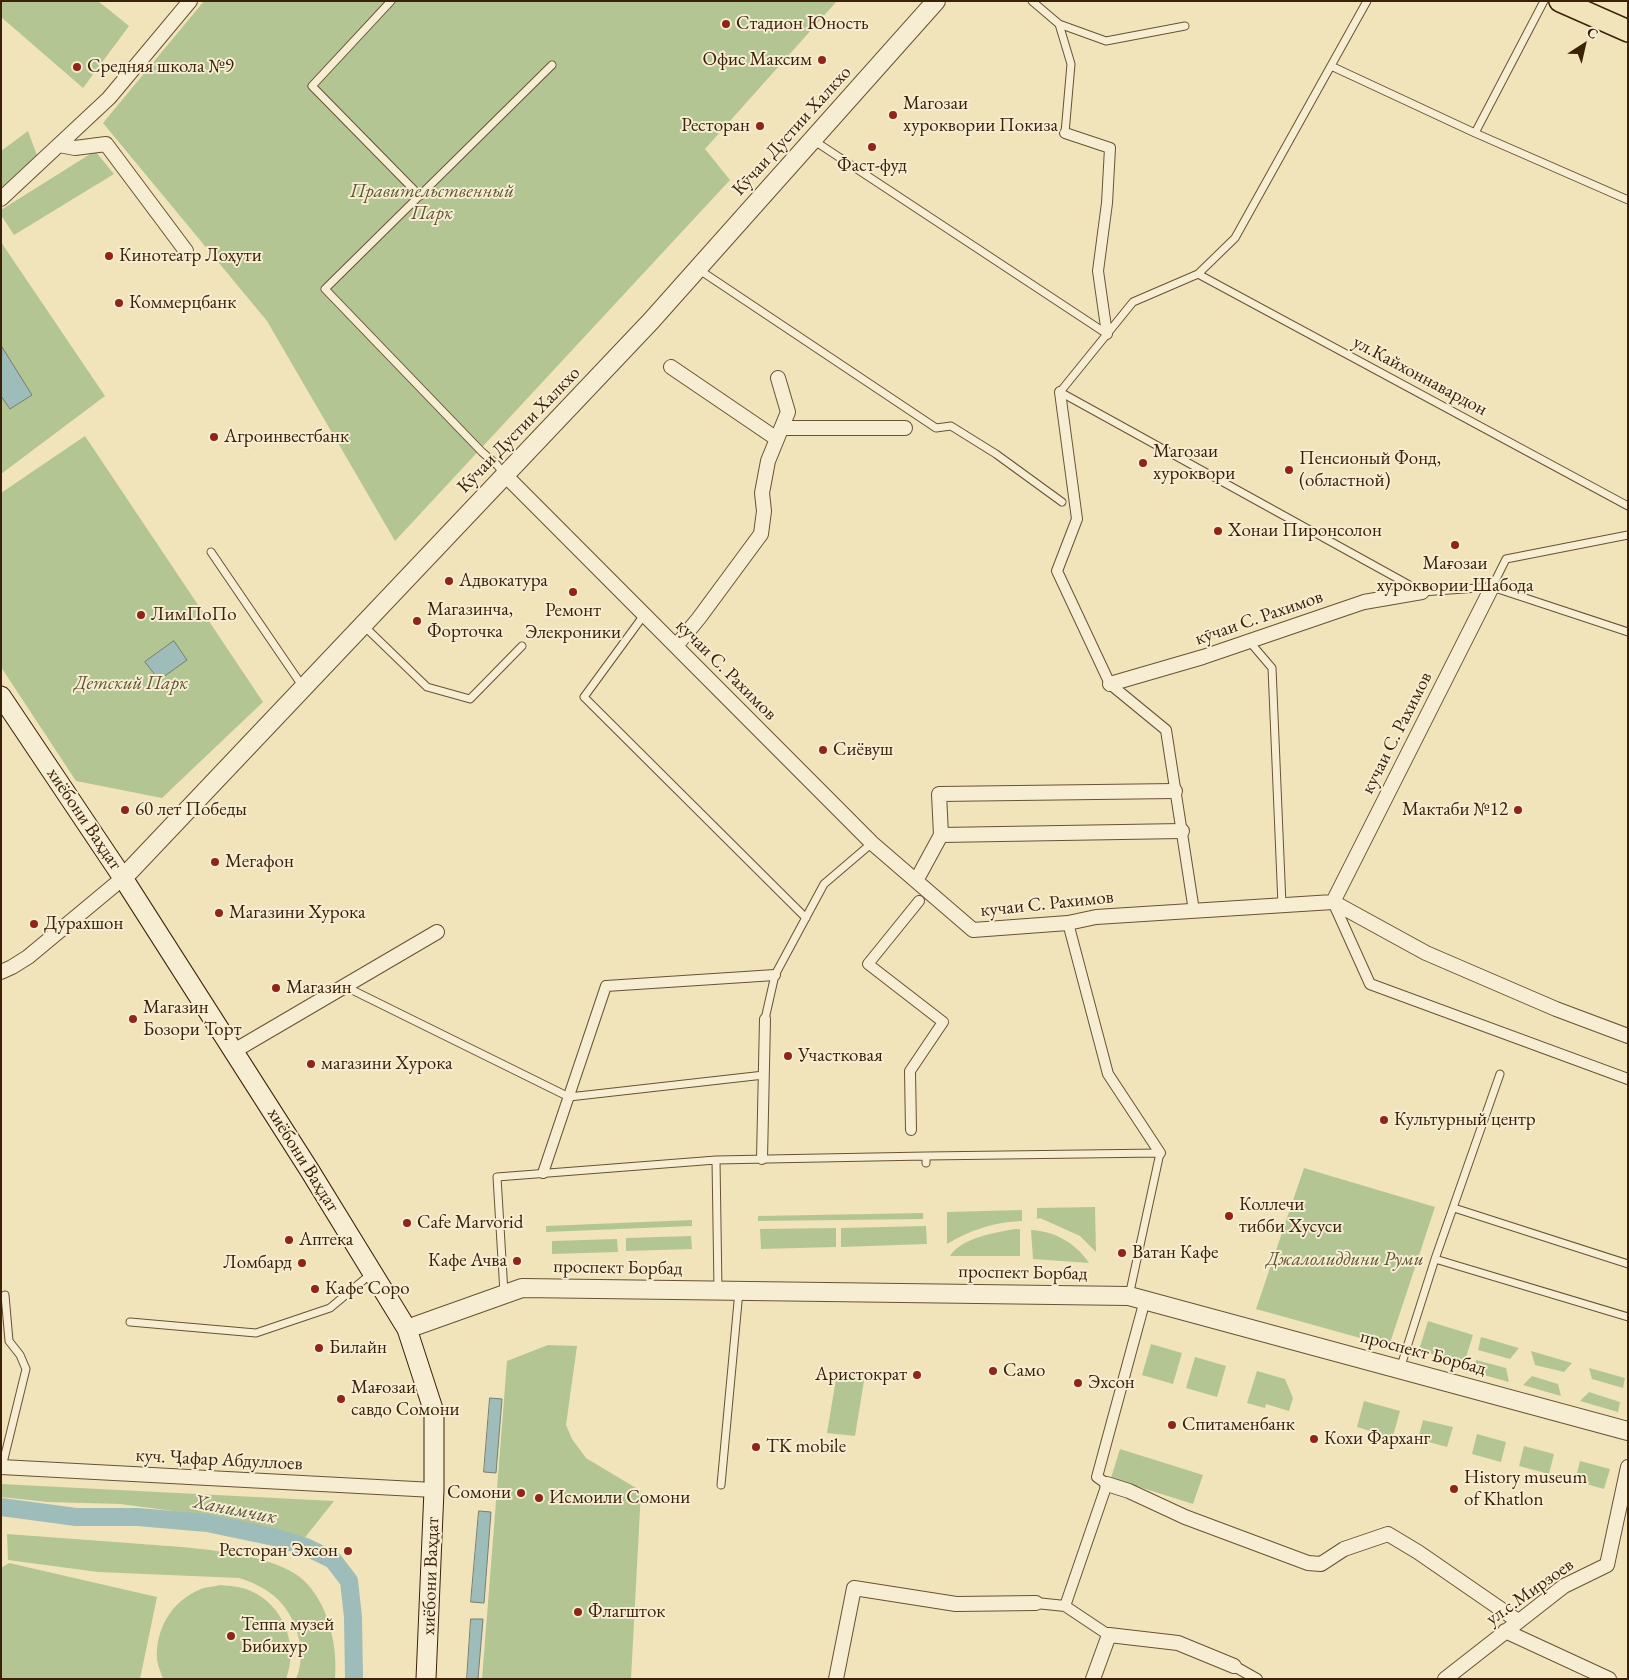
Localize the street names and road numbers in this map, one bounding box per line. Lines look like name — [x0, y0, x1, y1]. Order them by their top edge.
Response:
street label: Кӯчаи Дустии Халкхо — [728, 61, 856, 201]
street label: ул.Кайхоннавардон — [1349, 331, 1491, 421]
street label: Кӯчаи Дустии Халкхо — [453, 362, 585, 498]
street label: кӯчаи С. Рахимов — [1192, 585, 1326, 651]
street label: кучаи С. Рахимов — [671, 615, 781, 725]
street label: кучаи С. Рахимов — [1357, 668, 1437, 798]
street label: хиёбони Ваҳдат — [41, 763, 127, 875]
street label: кучаи С. Рахимов — [979, 886, 1115, 922]
street label: хиёбони Ваҳдат — [262, 1104, 344, 1216]
street label: проспект Борбад — [553, 1255, 683, 1281]
street label: проспект Борбад — [958, 1260, 1088, 1286]
street label: проспект Борбад — [1358, 1325, 1488, 1381]
street label: куч. Ҷафар Абдуллоев — [135, 1444, 303, 1476]
street label: хиёбони Ваҳдат — [418, 1516, 444, 1636]
street label: ул.с.Мирзоев — [1482, 1553, 1578, 1631]

